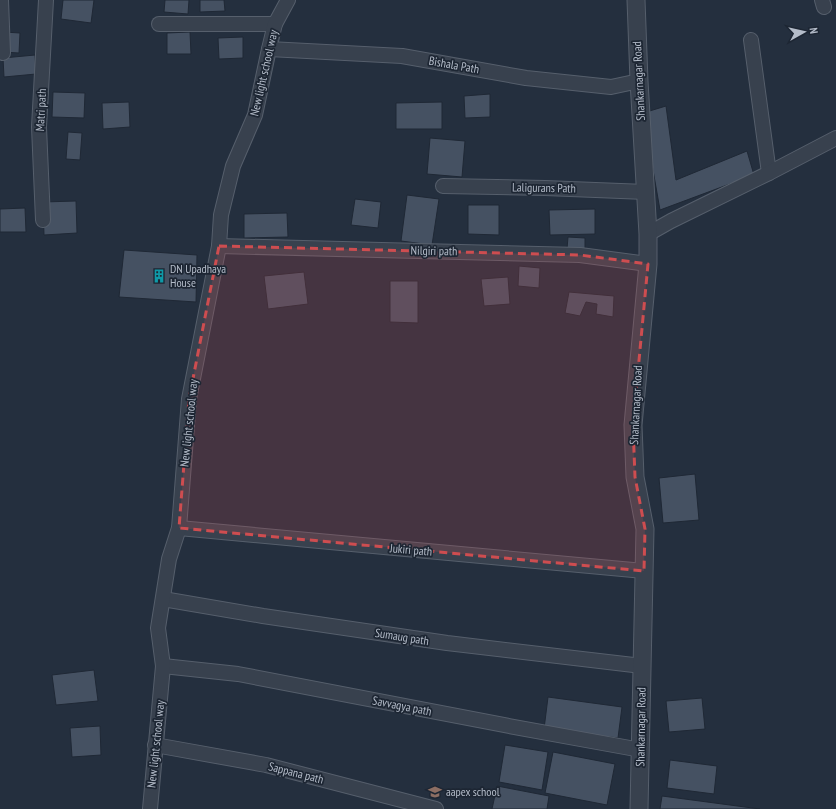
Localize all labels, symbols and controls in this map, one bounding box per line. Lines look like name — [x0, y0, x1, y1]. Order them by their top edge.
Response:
north arrow — [784, 12, 824, 52]
text: N — [807, 27, 821, 35]
street label: New light school way — [246, 28, 281, 118]
street label: Shankarnagar Road — [629, 41, 648, 121]
street label: Bishala Path — [428, 53, 481, 76]
street label: Matri path — [32, 88, 49, 132]
street label: Laligurans Path — [512, 179, 576, 196]
street label: Nilgiri path — [411, 243, 457, 258]
place label: DN Upadhaya House — [170, 261, 226, 290]
building icon: DN Upadhaya House — [151, 268, 167, 284]
street label: Shankarnagar Road — [626, 365, 645, 445]
street label: New light school way — [176, 378, 201, 468]
street label: Jukiri path — [388, 540, 433, 559]
street label: Sumaug path — [374, 625, 430, 648]
street label: Shankarnagar Road — [632, 687, 649, 767]
street label: Savvagya path — [371, 692, 433, 719]
street label: New light school way — [143, 699, 168, 789]
street label: Sappana path — [267, 758, 325, 787]
school or university icon: aapex school — [427, 784, 443, 800]
place label: aapex school — [446, 784, 500, 799]

